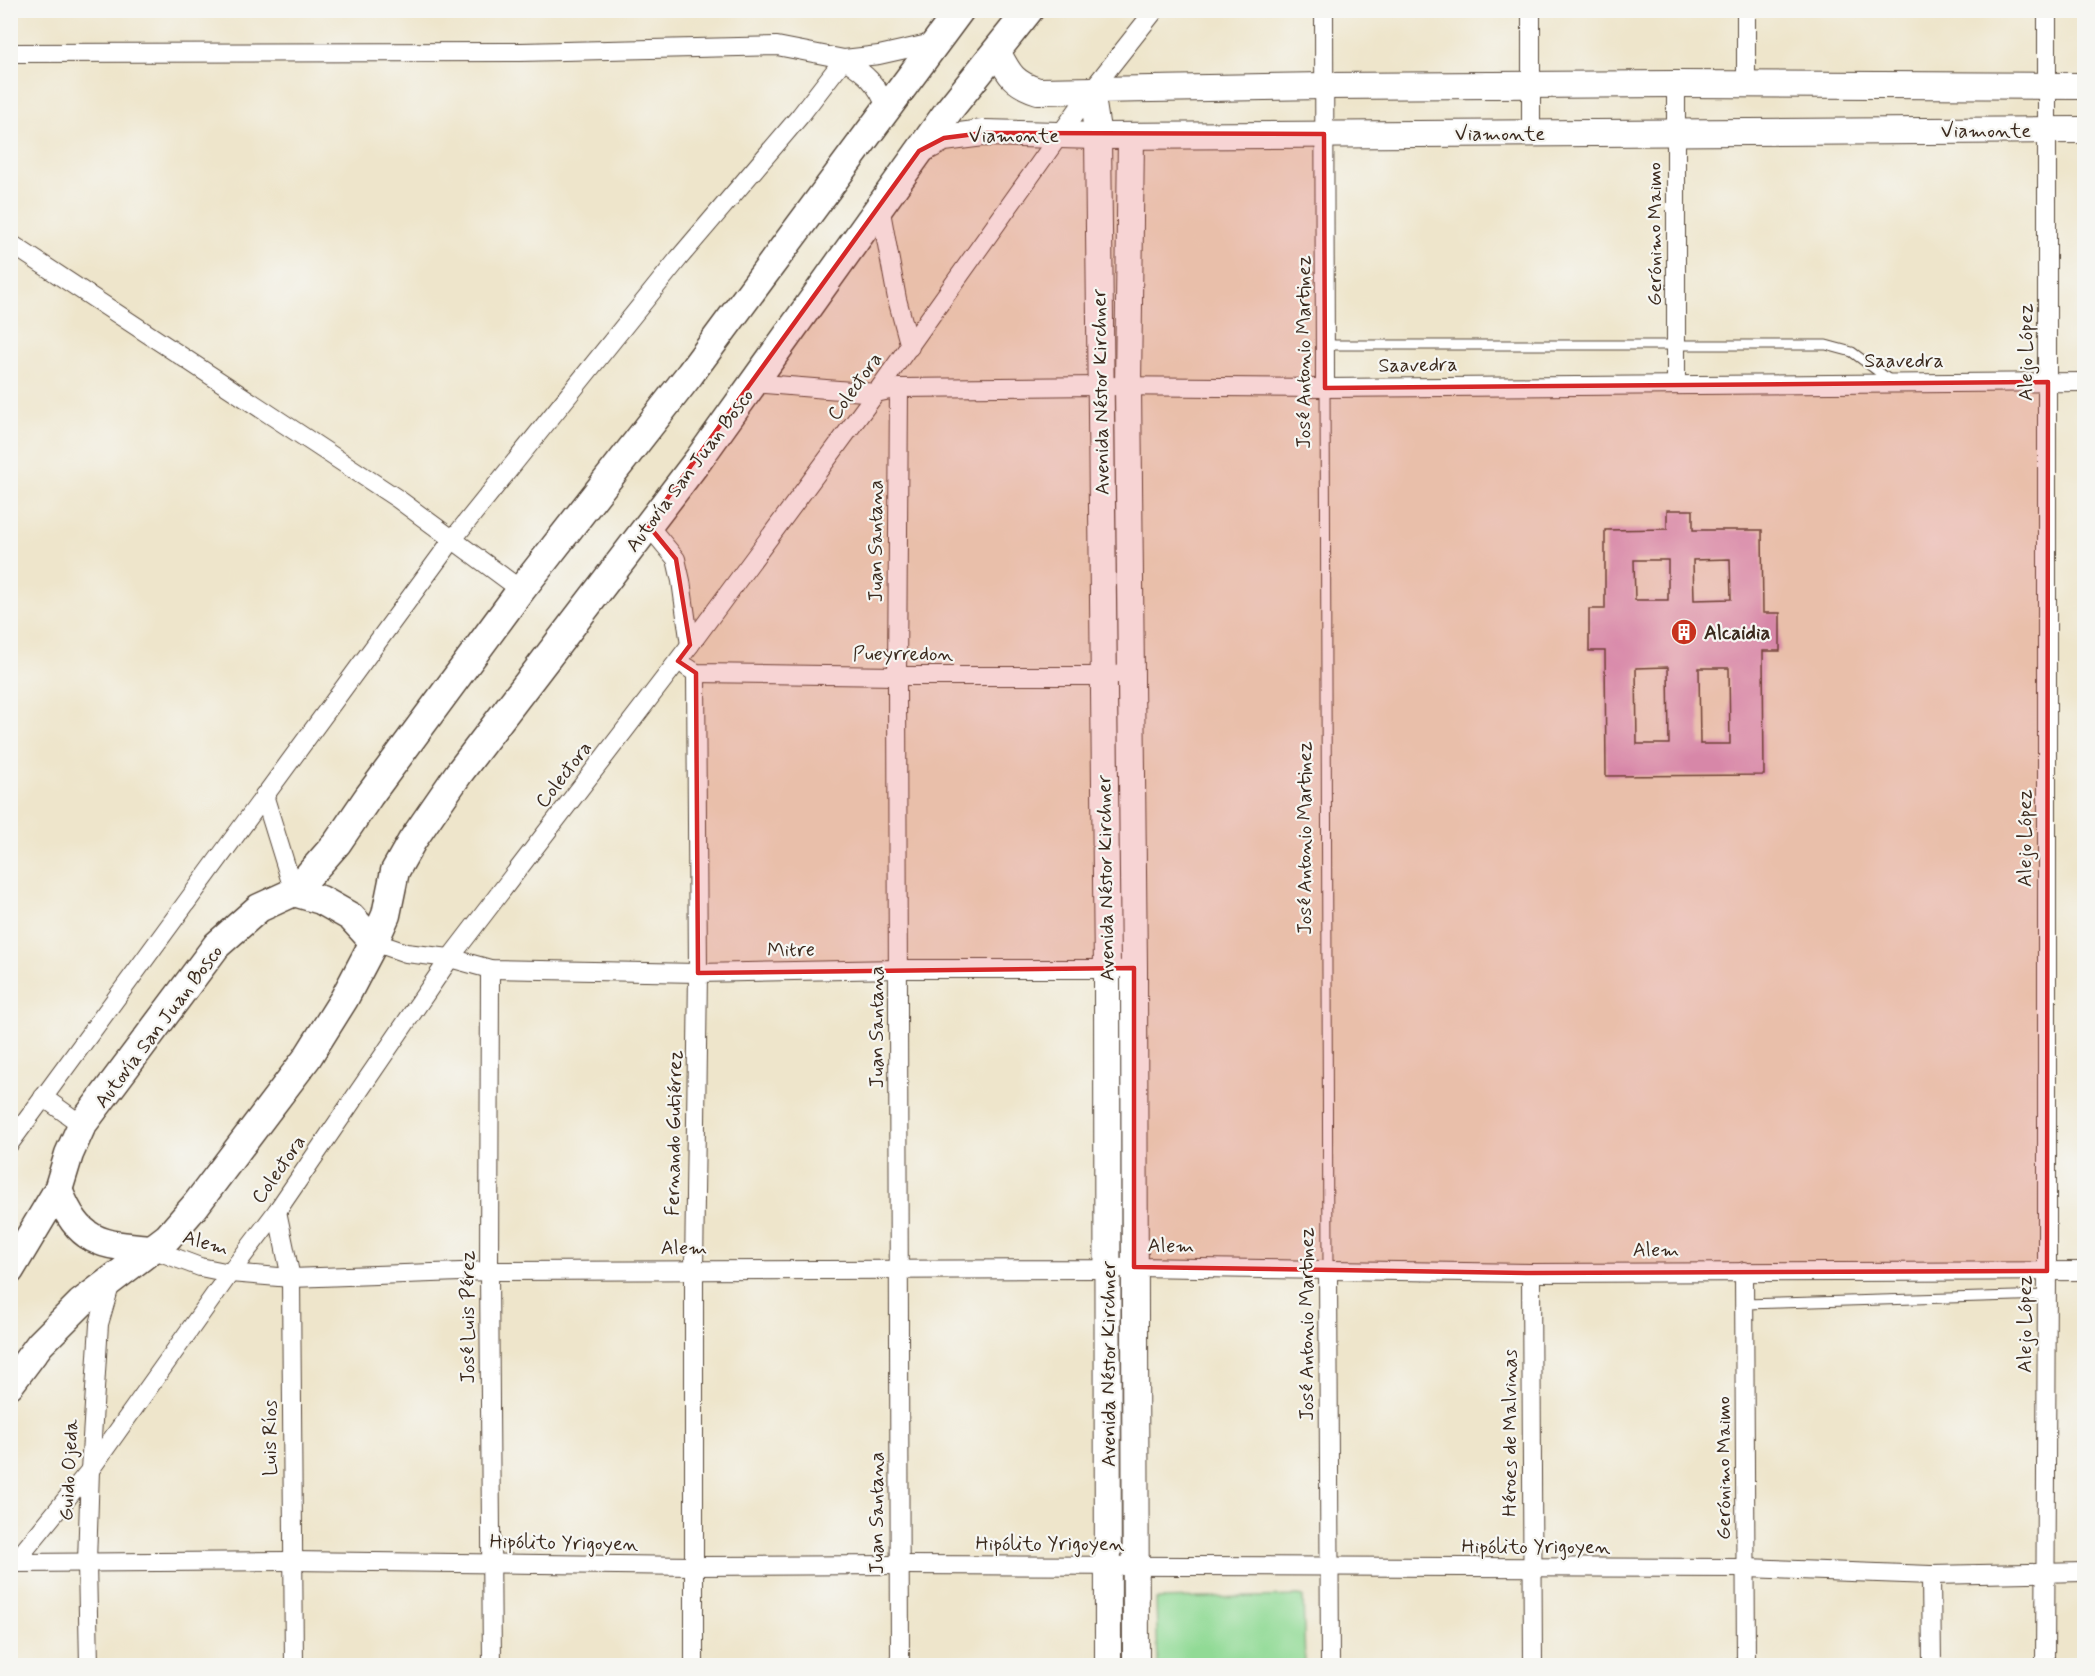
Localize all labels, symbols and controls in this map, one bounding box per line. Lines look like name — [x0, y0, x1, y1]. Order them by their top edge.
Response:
street label: Viamonte — [1941, 118, 2031, 145]
street label: Viamonte — [1455, 121, 1545, 148]
street label: Viamonte — [969, 123, 1059, 150]
street label: Gerónimo Maimo — [1642, 162, 1669, 306]
street label: José Antonio Martinez — [1291, 255, 1318, 449]
street label: Avenida Néstor Kirchner — [1086, 288, 1117, 495]
street label: Alejo López — [2013, 303, 2040, 401]
street label: Colectora — [821, 347, 889, 427]
street label: Saavedra — [1864, 348, 1944, 375]
street label: Saavedra — [1378, 351, 1458, 380]
street label: Autovía San Juan Bosco — [620, 384, 761, 558]
street label: Juan Santana — [863, 480, 890, 602]
building icon: Alcaidia — [1669, 617, 1699, 647]
place label: Alcaidia — [1704, 620, 1771, 647]
street label: Pueyrredon — [853, 641, 954, 668]
street label: Colectora — [529, 736, 599, 814]
street label: José Antonio Martinez — [1292, 741, 1319, 935]
street label: Avenida Néstor Kirchner — [1091, 774, 1122, 981]
street label: Alejo López — [2012, 789, 2039, 887]
street label: Mitre — [767, 937, 815, 964]
street label: Autovía San Juan Bosco — [89, 940, 230, 1114]
street label: Juan Santana — [864, 966, 891, 1088]
street label: Fernando Gutiérrez — [660, 1050, 689, 1216]
street label: Colectora — [246, 1130, 313, 1210]
street label: Alem — [179, 1224, 232, 1263]
street label: José Antonio Martinez — [1294, 1227, 1321, 1421]
street label: Alem — [1147, 1233, 1195, 1260]
street label: Alem — [661, 1235, 707, 1262]
street label: Alem — [1633, 1237, 1679, 1264]
street label: José Luis Pérez — [455, 1250, 482, 1384]
street label: Avenida Néstor Kirchner — [1096, 1260, 1123, 1467]
street label: Alejo López — [2012, 1275, 2039, 1373]
street label: Héroes de Malvinas — [1497, 1349, 1524, 1517]
street label: Gerónimo Maimo — [1711, 1396, 1738, 1540]
street label: Luis Ríos — [257, 1400, 284, 1476]
street label: Guido Ojeda — [53, 1417, 86, 1522]
street label: Juan Santana — [864, 1452, 891, 1574]
street label: Hipólito Yrigoyen — [489, 1529, 639, 1558]
street label: Hipólito Yrigoyen — [976, 1531, 1125, 1558]
street label: Hipólito Yrigoyen — [1462, 1534, 1611, 1561]

